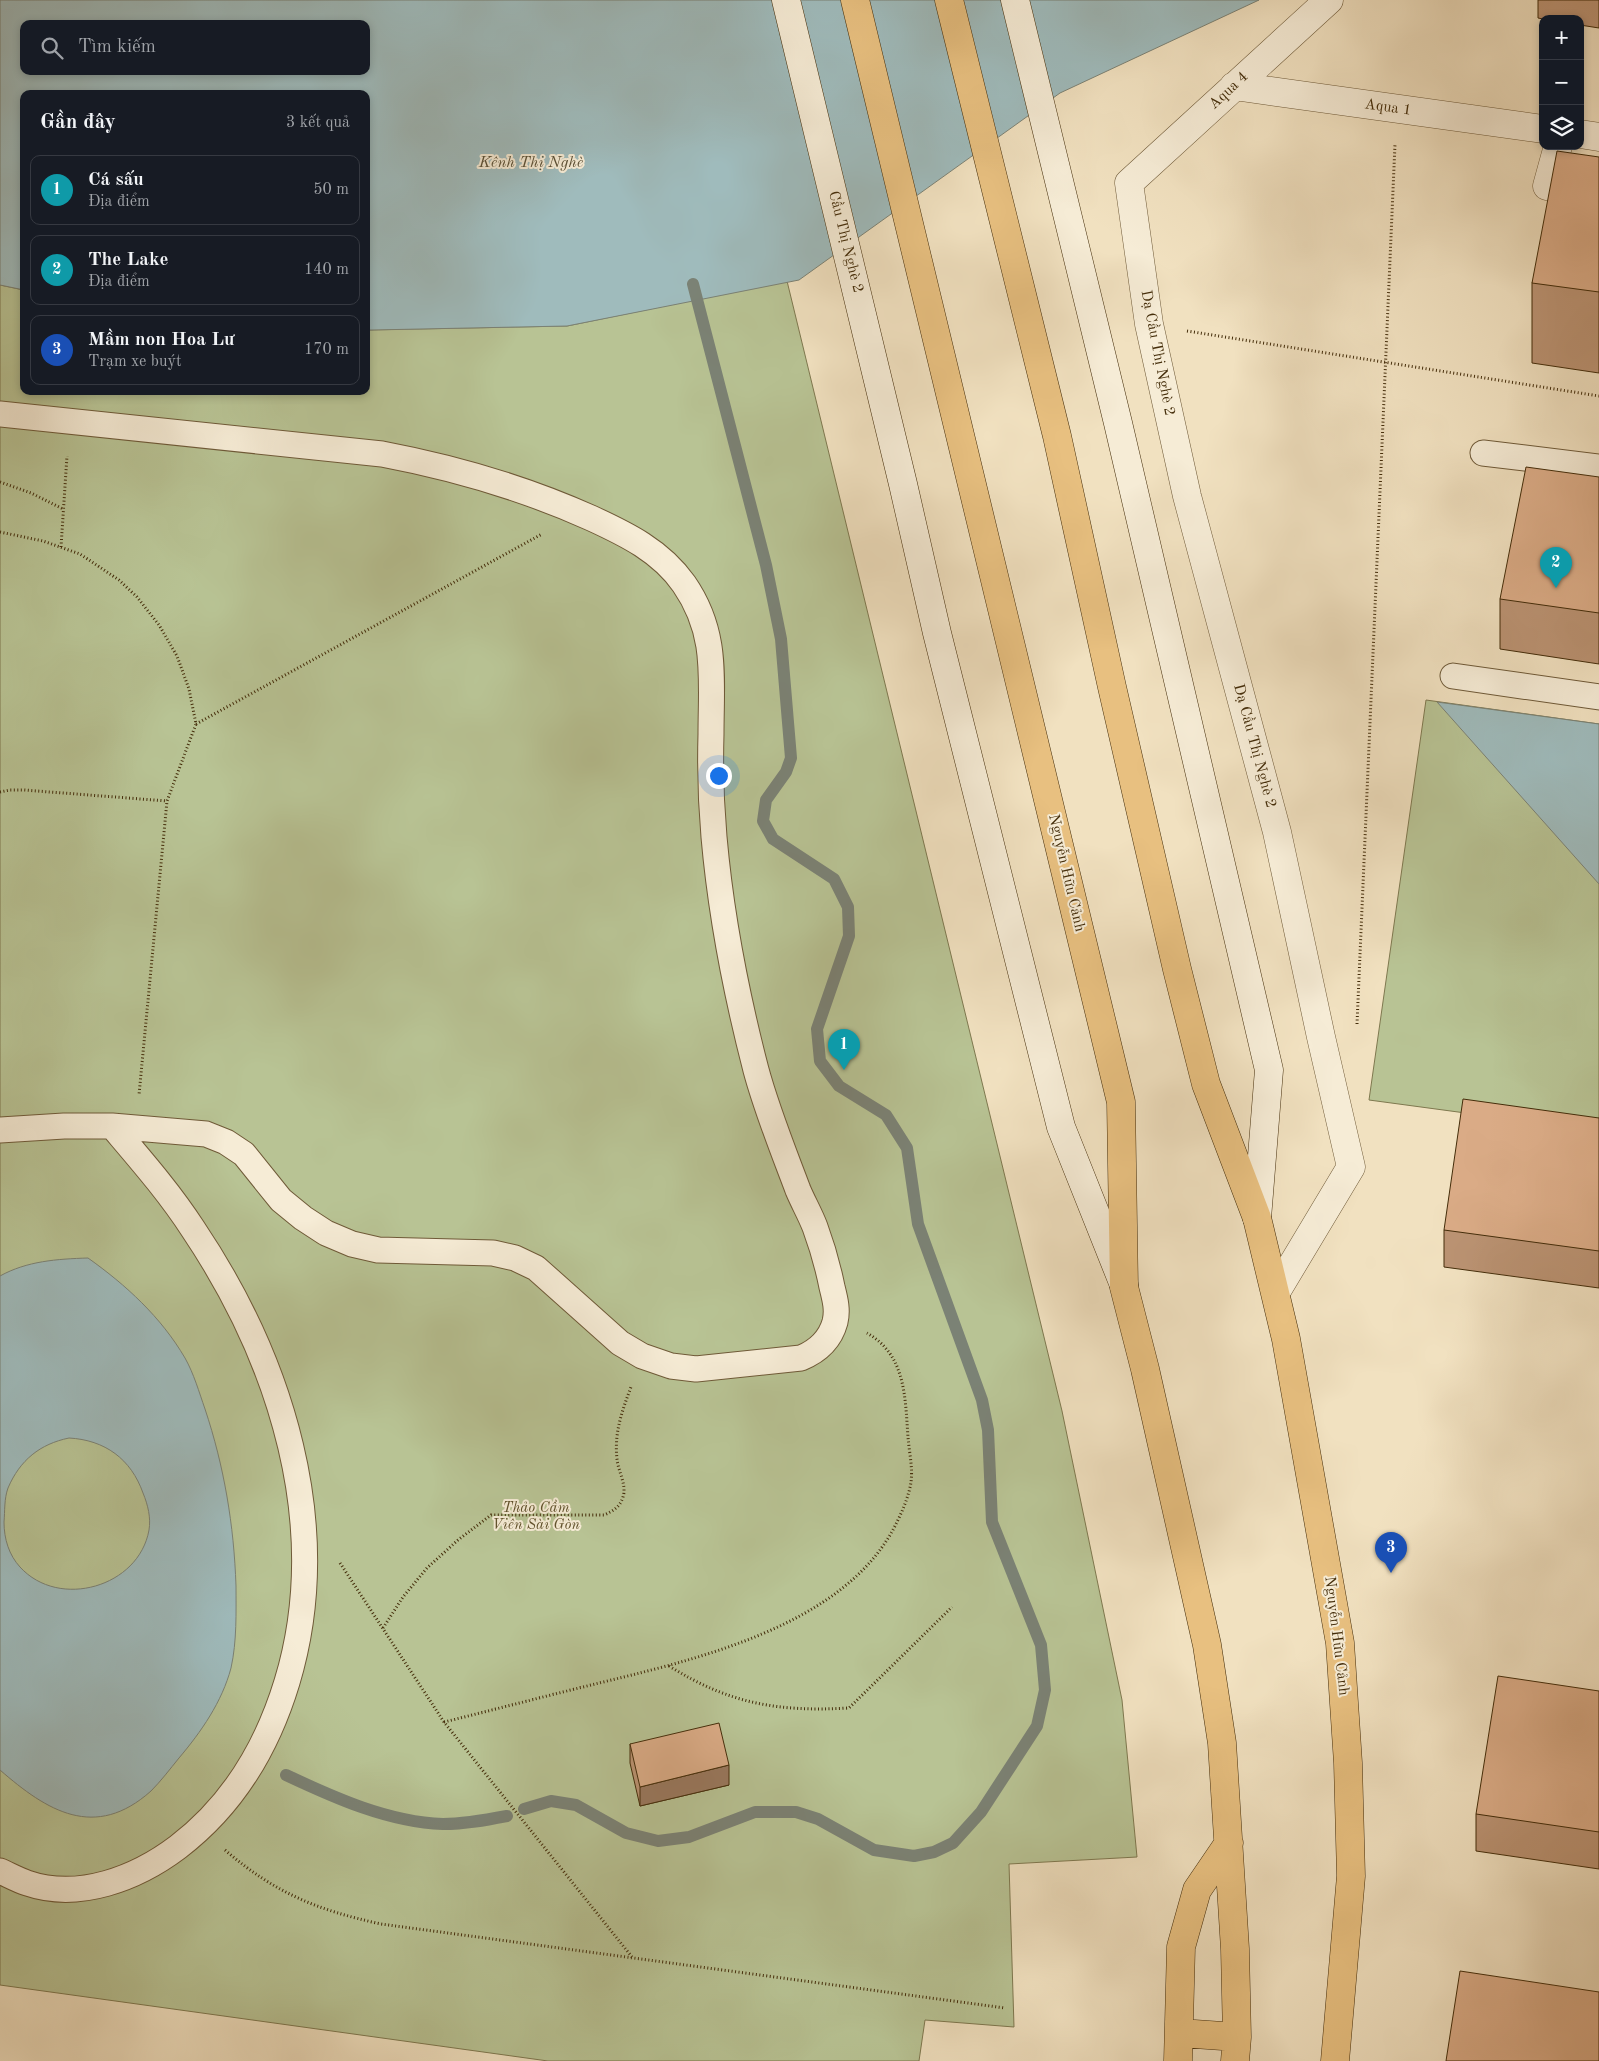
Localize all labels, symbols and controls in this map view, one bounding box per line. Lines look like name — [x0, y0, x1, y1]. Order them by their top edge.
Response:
map controls — [1539, 15, 1584, 150]
button: + — [1539, 15, 1584, 60]
search box — [20, 20, 370, 75]
icon: search — [38, 34, 66, 62]
text: Tìm kiếm — [78, 38, 156, 57]
button: − — [1539, 60, 1584, 105]
street label: Aqua 4 — [1207, 69, 1251, 113]
street label: Aqua 1 — [1364, 97, 1412, 119]
button: layers — [1539, 105, 1584, 150]
text: Gần đây — [40, 112, 116, 133]
text: 3 kết quả — [286, 115, 350, 131]
water label: Kênh Thị Nghè — [478, 155, 584, 171]
text: Cá sấu — [88, 171, 144, 190]
text: 1 — [52, 182, 62, 198]
text: 50 m — [313, 182, 349, 198]
street label: Cầu Thị Nghè 2 — [825, 189, 867, 294]
text: Địa điểm — [88, 194, 150, 210]
text: The Lake — [88, 251, 169, 270]
text: 2 — [52, 262, 62, 278]
text: 140 m — [304, 262, 349, 278]
text: Địa điểm — [88, 274, 150, 290]
street label: Dạ Cầu Thị Nghè 2 — [1137, 289, 1179, 417]
text: Mầm non Hoa Lư — [88, 331, 235, 350]
text: 3 — [52, 342, 62, 358]
text: 170 m — [304, 342, 349, 358]
text: Trạm xe buýt — [88, 354, 182, 370]
pin: 2 — [1540, 547, 1572, 588]
street label: Dạ Cầu Thị Nghè 2 — [1230, 682, 1280, 810]
your location — [706, 763, 732, 789]
street label: Nguyễn Hữu Cảnh — [1045, 812, 1088, 933]
pin: 1 — [828, 1029, 860, 1070]
park label: Thảo Cầm Viên Sài Gòn — [492, 1499, 580, 1533]
pin: 3 — [1375, 1532, 1407, 1573]
street label: Nguyễn Hữu Cảnh — [1321, 1575, 1352, 1697]

